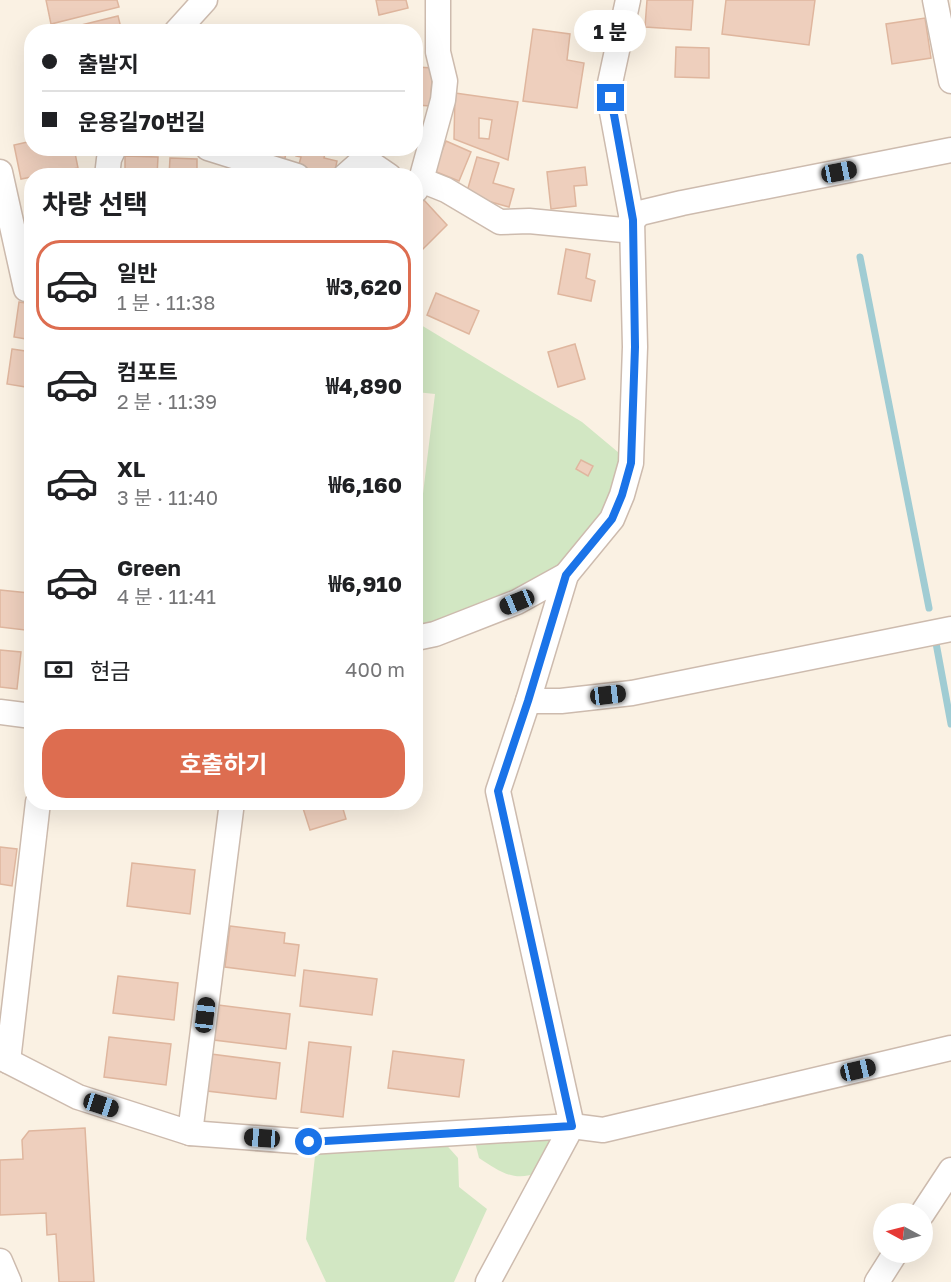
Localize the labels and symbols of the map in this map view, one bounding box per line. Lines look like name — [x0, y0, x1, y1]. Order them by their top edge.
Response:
callout: 1 분 — [575, 11, 647, 53]
route end — [597, 84, 624, 111]
car — [820, 160, 858, 184]
car — [497, 587, 537, 617]
car — [589, 684, 627, 706]
car — [194, 996, 216, 1034]
car — [838, 1057, 878, 1083]
car — [81, 1091, 121, 1119]
car — [243, 1128, 281, 1148]
route start — [295, 1128, 322, 1155]
north arrow — [873, 1203, 933, 1263]

